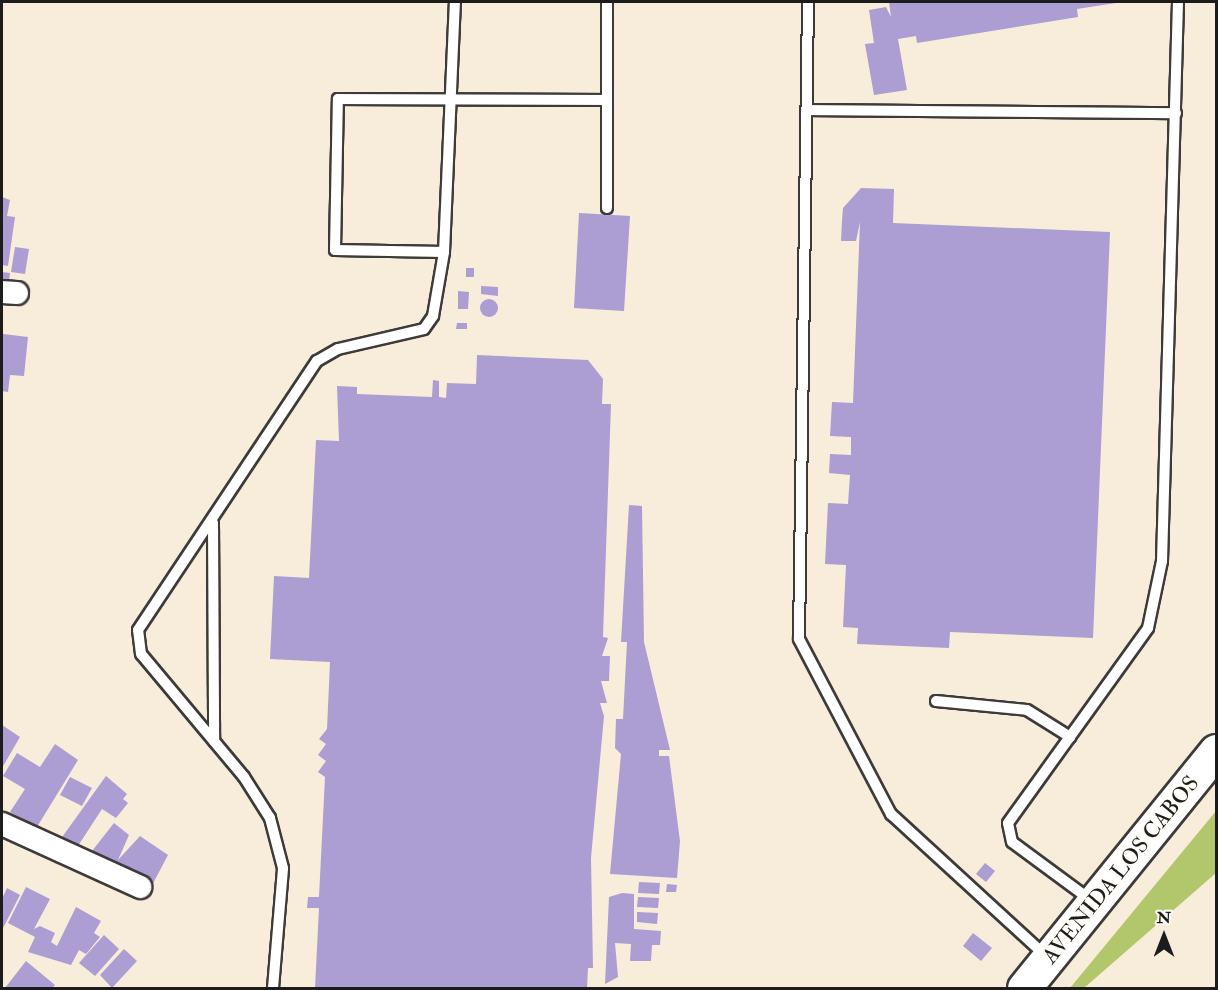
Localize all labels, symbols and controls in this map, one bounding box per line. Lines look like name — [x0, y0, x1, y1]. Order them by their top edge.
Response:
street label: AVENIDA LOS CABOS — [1037, 771, 1205, 969]
north arrow — [1134, 906, 1194, 966]

